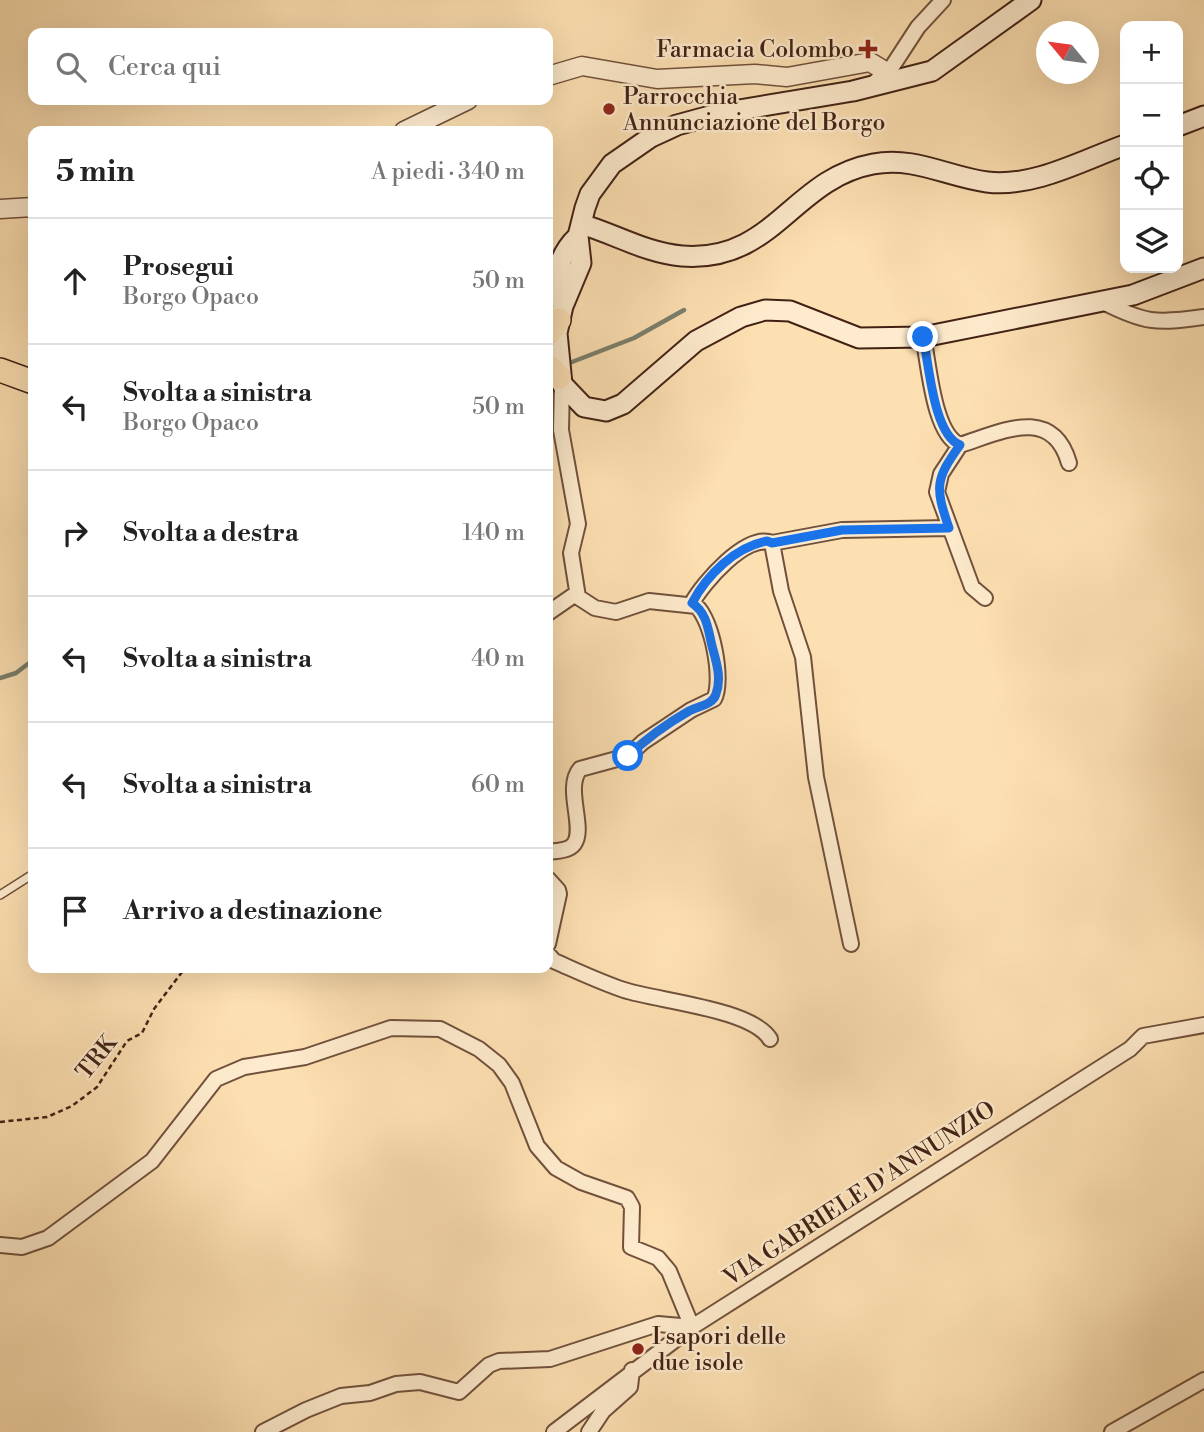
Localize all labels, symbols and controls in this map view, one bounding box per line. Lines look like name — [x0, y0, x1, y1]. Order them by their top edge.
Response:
north arrow — [1036, 21, 1099, 84]
map controls — [1120, 21, 1183, 273]
button: + — [1120, 21, 1183, 84]
search box — [28, 28, 553, 105]
place label: Farmacia Colombo — [656, 36, 854, 64]
marker: Farmacia Colombo — [860, 41, 876, 57]
icon: search — [52, 48, 90, 86]
text: Cerca qui — [108, 51, 221, 83]
place label: Parrocchia Annunciazione del Borgo — [622, 83, 885, 137]
button: − — [1120, 84, 1183, 147]
marker: Parrocchia Annunciazione del Borgo — [601, 101, 617, 117]
button: locate — [1120, 147, 1183, 210]
text: 5 min — [56, 153, 135, 191]
text: A piedi · 340 m — [371, 158, 525, 186]
button: layers — [1120, 210, 1183, 273]
text: Prosegui — [123, 251, 234, 283]
icon: ahead — [56, 262, 94, 300]
text: 50 m — [472, 267, 525, 295]
text: Borgo Opaco — [123, 283, 259, 311]
route end — [907, 321, 938, 352]
text: Svolta a sinistra — [123, 377, 312, 409]
icon: left — [56, 388, 94, 426]
text: 50 m — [472, 393, 525, 421]
text: Borgo Opaco — [123, 409, 259, 437]
icon: right — [56, 514, 94, 552]
text: Svolta a destra — [123, 517, 299, 549]
text: 140 m — [462, 519, 525, 547]
icon: left — [56, 640, 94, 678]
text: Svolta a sinistra — [123, 643, 312, 675]
text: 40 m — [471, 645, 525, 673]
route start — [612, 740, 643, 771]
icon: left — [56, 766, 94, 804]
text: Svolta a sinistra — [123, 769, 312, 801]
text: 60 m — [471, 771, 525, 799]
icon: arrive — [56, 892, 94, 930]
text: Arrivo a destinazione — [123, 895, 382, 927]
street label: TRK — [71, 1028, 124, 1085]
street label: VIA GABRIELE D'ANNUNZIO — [718, 1095, 1001, 1293]
place label: I sapori delle due isole — [652, 1323, 786, 1377]
marker: I sapori delle due isole — [630, 1341, 646, 1357]

